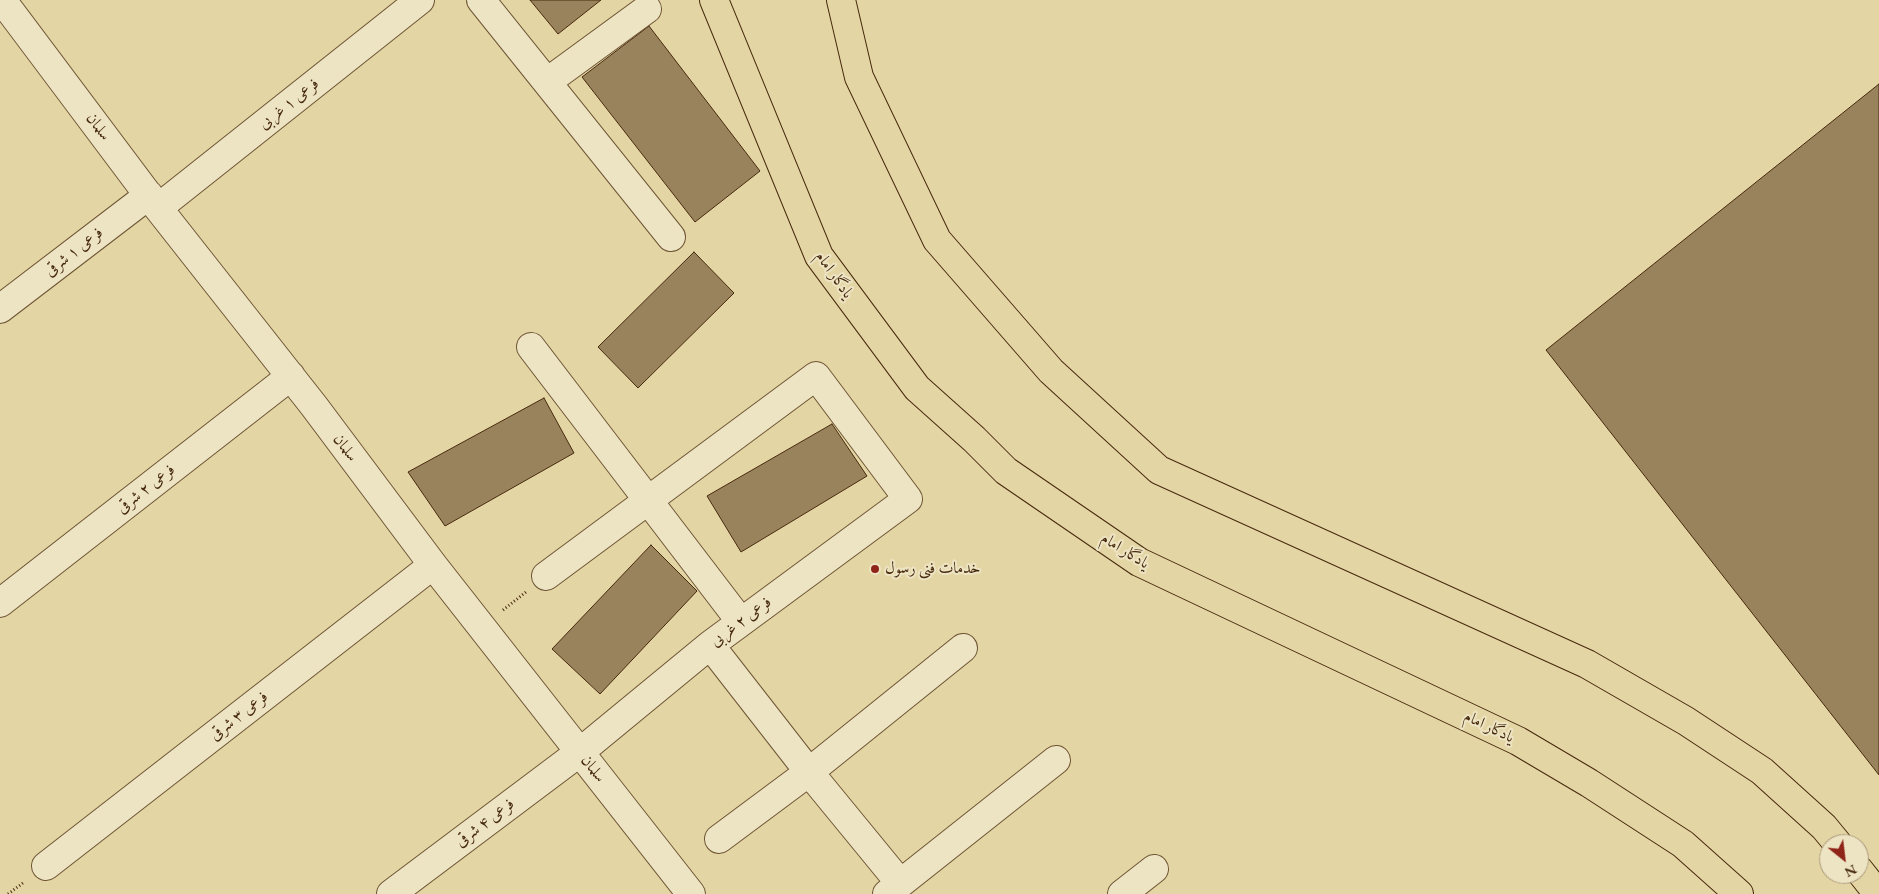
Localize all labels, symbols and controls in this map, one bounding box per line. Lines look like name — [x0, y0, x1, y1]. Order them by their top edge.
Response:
street label: فرعی ۱ غربی — [255, 74, 323, 134]
street label: سلمان — [81, 109, 115, 145]
street label: فرعی ۱ شرقی — [41, 223, 107, 281]
street label: یادگار امام — [811, 248, 857, 302]
street label: سلمان — [328, 430, 362, 466]
street label: فرعی ۲ شرقی — [113, 460, 179, 518]
street label: یادگار امام — [1097, 529, 1153, 573]
place label: خدمات فنی رسول — [885, 559, 980, 579]
marker: خدمات فنی رسول — [869, 563, 881, 575]
street label: فرعی ۲ غربی — [707, 593, 775, 651]
street label: فرعی ۳ شرقی — [206, 687, 272, 745]
street label: یادگار امام — [1461, 707, 1517, 747]
street label: سلمان — [576, 752, 610, 786]
street label: فرعی ۴ شرقی — [452, 795, 518, 851]
north arrow — [1819, 834, 1869, 884]
text: N — [1841, 861, 1860, 882]

